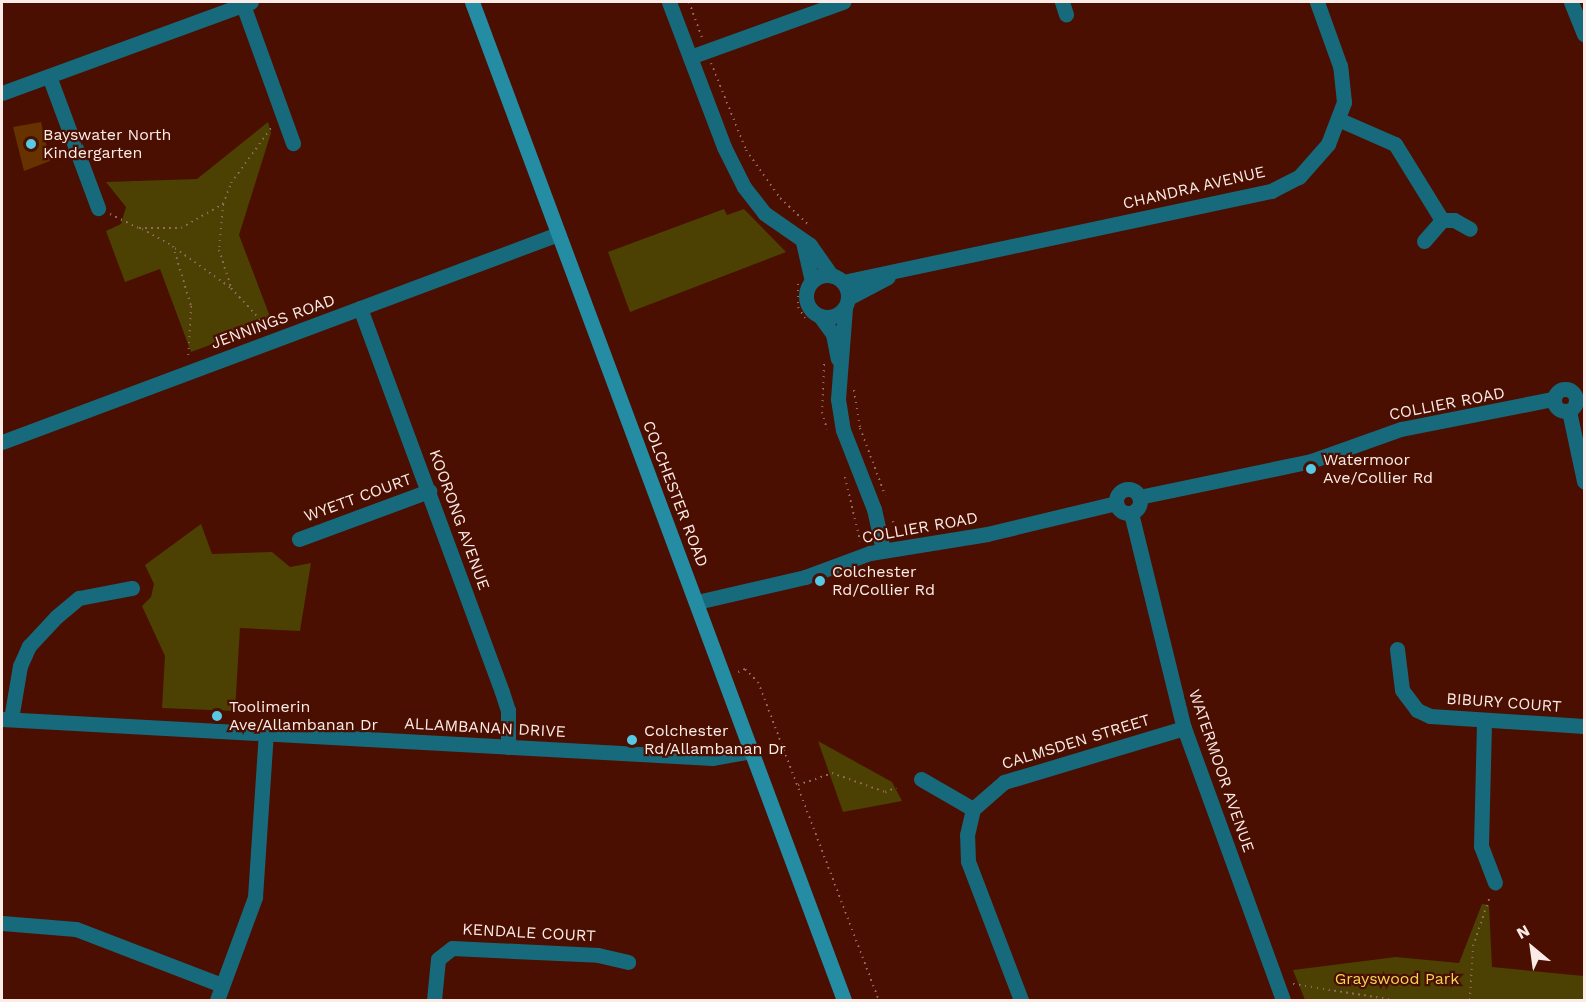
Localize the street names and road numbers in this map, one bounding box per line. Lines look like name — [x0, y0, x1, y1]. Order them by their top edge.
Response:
street label: CHANDRA AVENUE — [1120, 162, 1268, 214]
street label: JENNINGS ROAD — [208, 291, 338, 353]
street label: COLLIER ROAD — [1388, 383, 1506, 425]
street label: COLCHESTER ROAD — [638, 418, 712, 570]
street label: KOORONG AVENUE — [425, 447, 493, 593]
street label: WYETT COURT — [301, 470, 415, 526]
street label: COLLIER ROAD — [861, 508, 979, 548]
street label: WATERMOOR AVENUE — [1184, 687, 1258, 855]
street label: BIBURY COURT — [1445, 689, 1563, 717]
street label: CALMSDEN STREET — [999, 710, 1153, 774]
street label: ALLAMBANAN DRIVE — [404, 714, 566, 742]
street label: KENDALE COURT — [462, 920, 596, 946]

